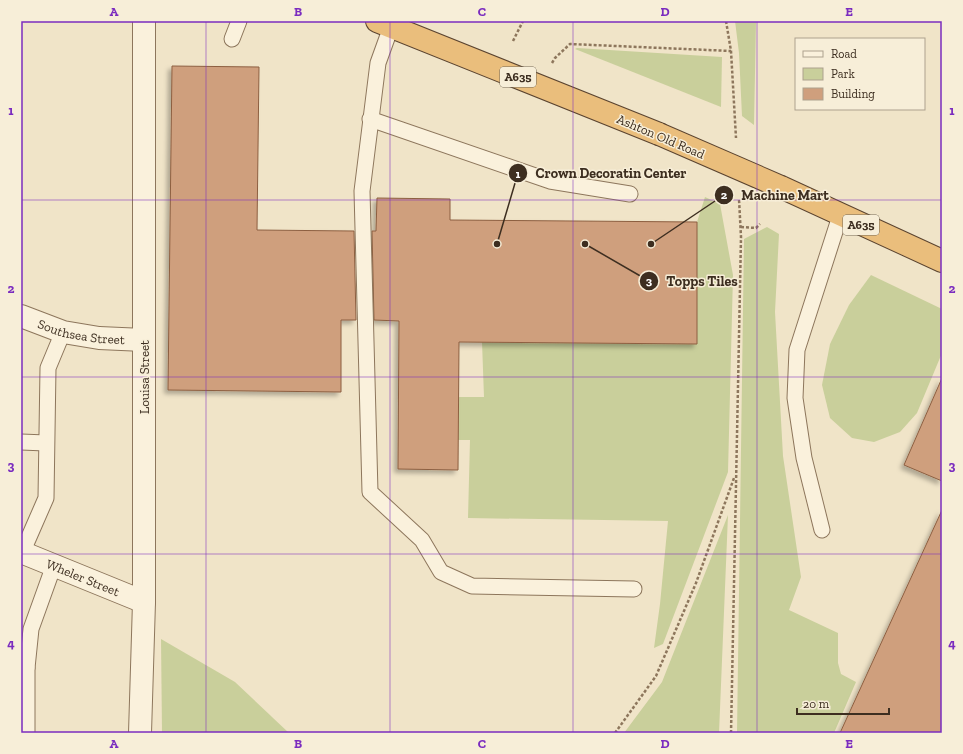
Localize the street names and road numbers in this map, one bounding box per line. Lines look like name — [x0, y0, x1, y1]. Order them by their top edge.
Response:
road number: A635 — [500, 67, 536, 87]
street label: Ashton Old Road — [615, 111, 707, 162]
road number: A635 — [843, 215, 879, 235]
street label: Southsea Street — [36, 316, 125, 347]
street label: Louisa Street — [137, 340, 152, 414]
street label: Wheler Street — [44, 556, 122, 599]

